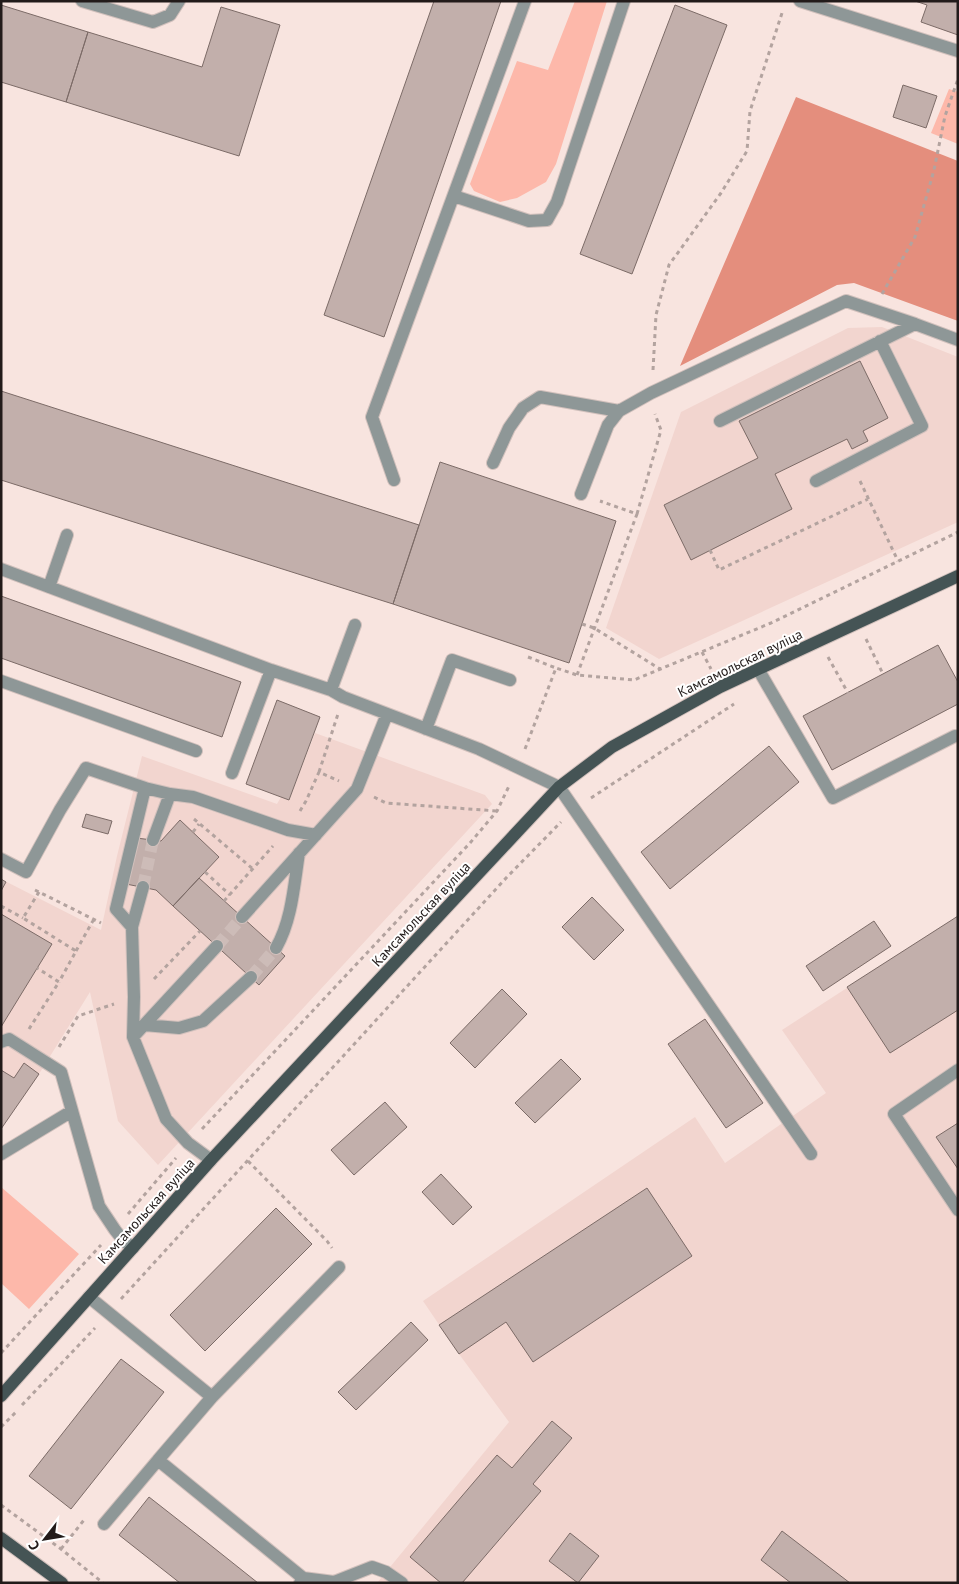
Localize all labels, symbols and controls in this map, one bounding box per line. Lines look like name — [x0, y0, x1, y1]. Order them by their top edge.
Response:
street label: Камсамольская вуліца — [675, 625, 805, 701]
street label: Камсамольская вуліца — [368, 858, 474, 970]
street label: Камсамольская вуліца — [94, 1154, 198, 1268]
north arrow — [20, 1514, 70, 1564]
text: С — [24, 1538, 44, 1554]

